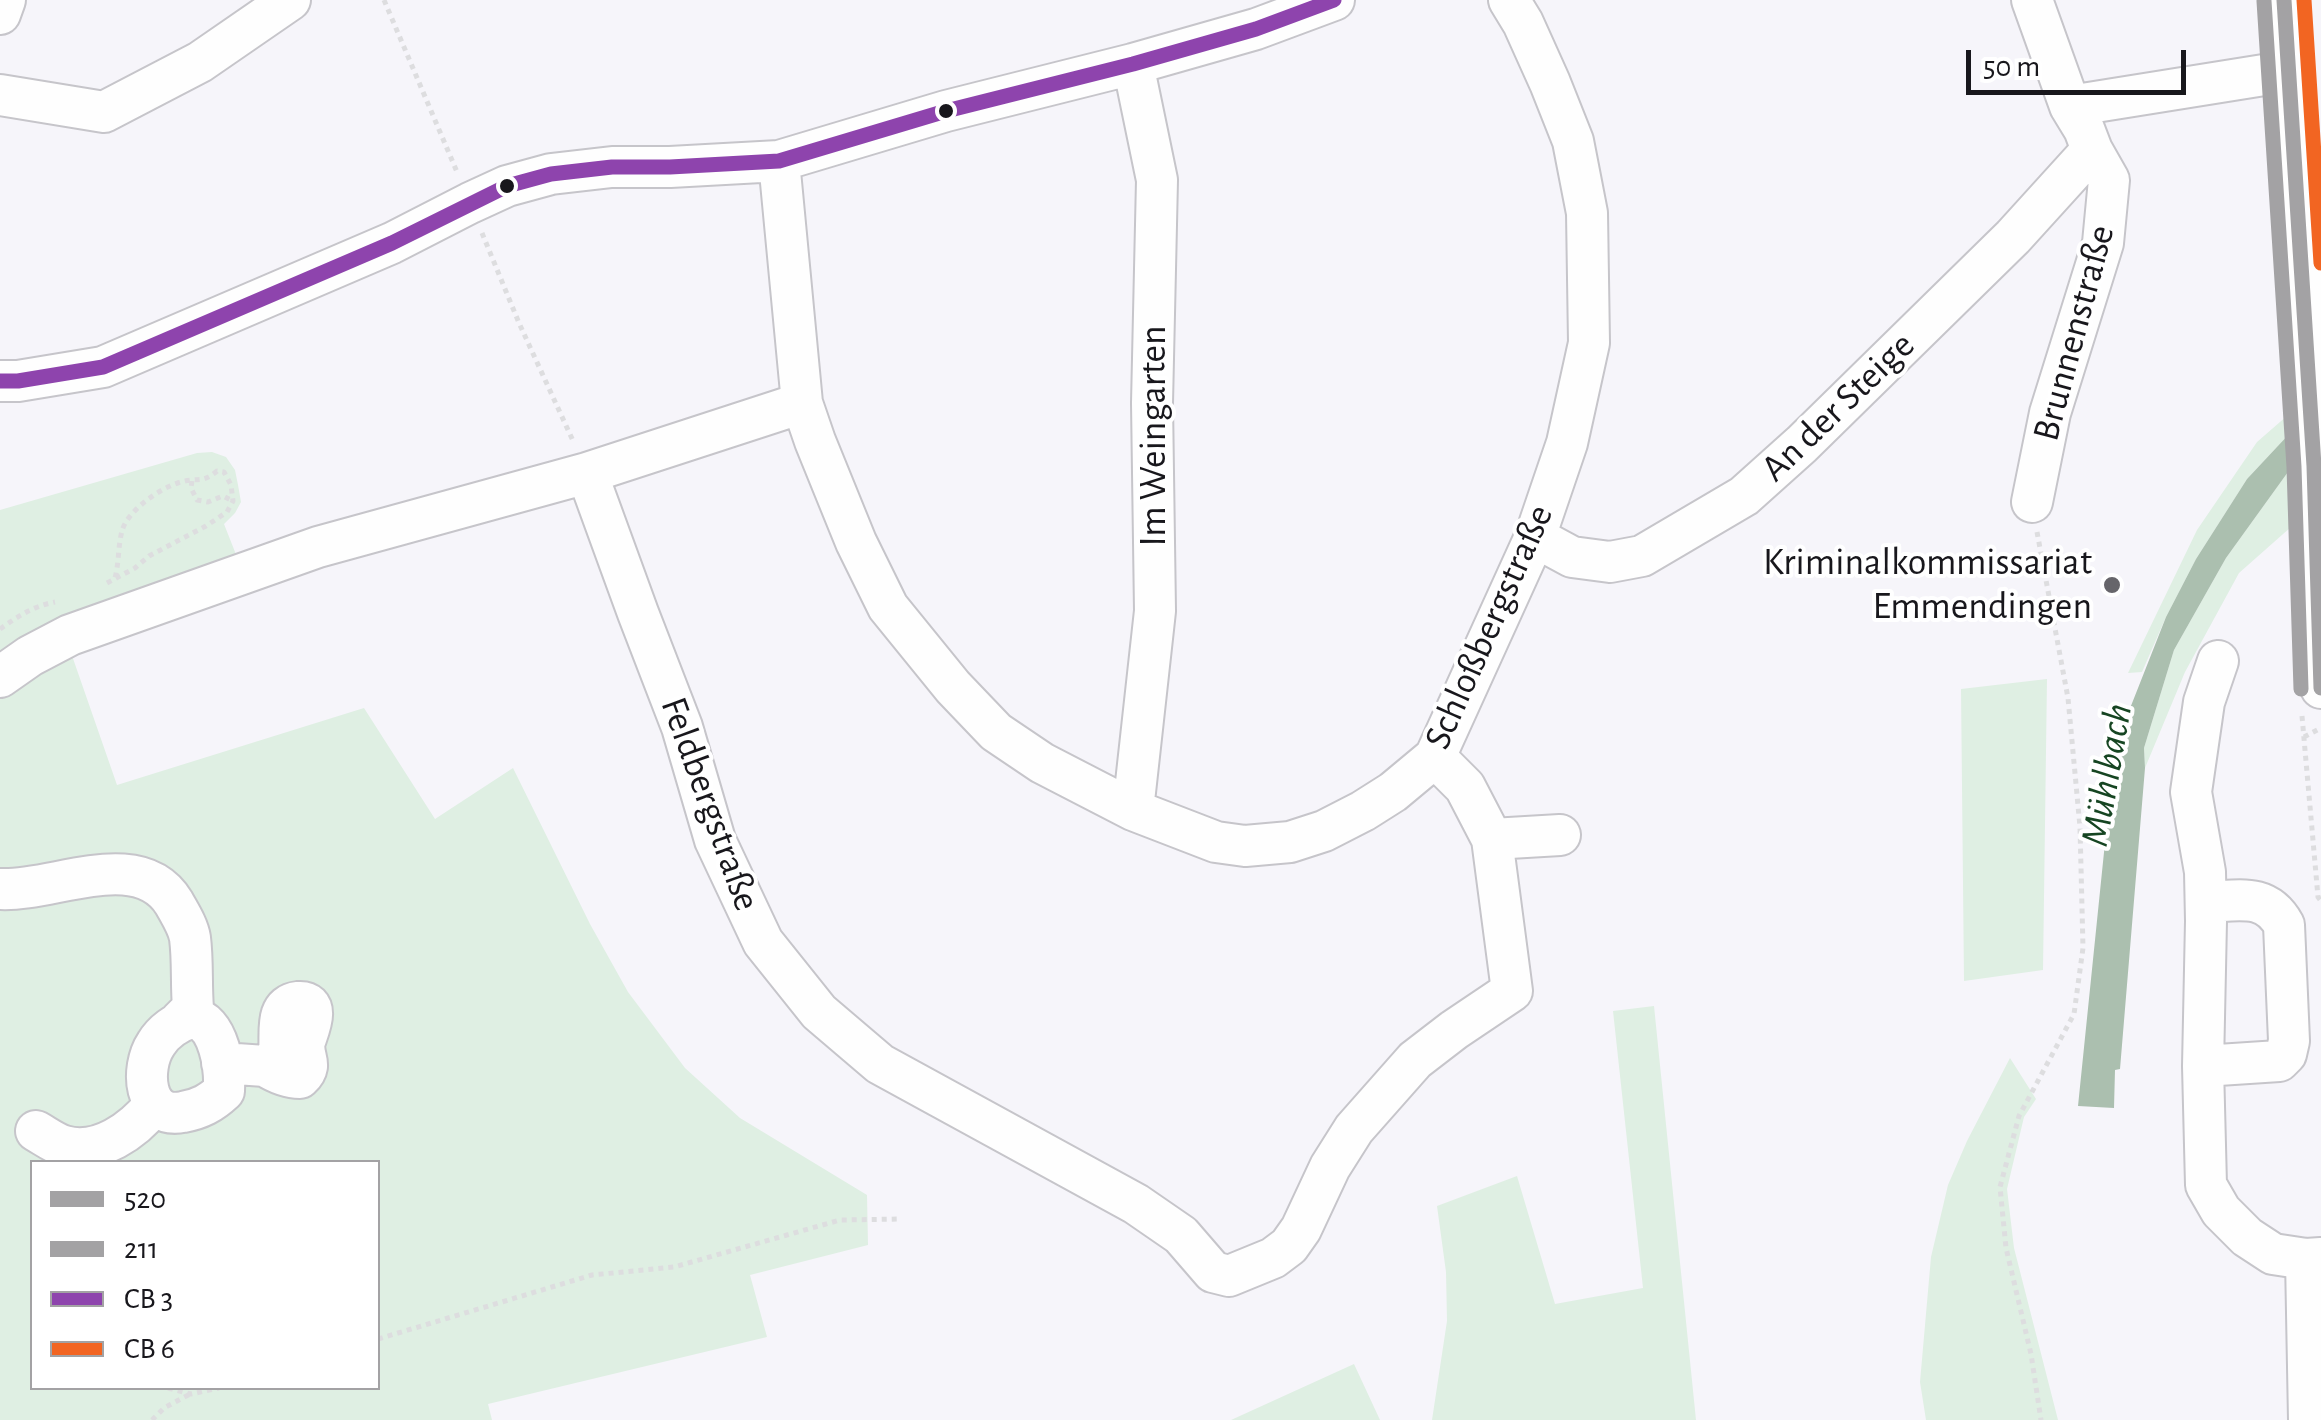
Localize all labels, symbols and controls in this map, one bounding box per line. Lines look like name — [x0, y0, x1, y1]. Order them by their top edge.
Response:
scale bar — [1971, 30, 2191, 92]
text: 50 m — [1983, 52, 2040, 82]
unlabelled marker — [936, 101, 956, 121]
unlabelled marker — [497, 176, 517, 196]
street label: Brunnenstraße — [2023, 220, 2125, 446]
street label: An der Steige — [1752, 323, 1924, 491]
street label: Im Weingarten — [1131, 325, 1177, 547]
street label: Schloßbergstraße — [1415, 498, 1563, 756]
place label: Kriminalkommissariat Emmendingen — [1763, 540, 2092, 630]
marker: Kriminalkommissariat Emmendingen — [2101, 574, 2123, 596]
street label: Feldbergstraße — [650, 691, 770, 917]
water label: Mühlbach — [2071, 700, 2143, 850]
legend — [30, 1160, 380, 1390]
text: 520 — [124, 1184, 166, 1214]
text: 211 — [124, 1234, 158, 1264]
text: CB 3 — [124, 1284, 173, 1314]
text: CB 6 — [124, 1334, 175, 1364]

